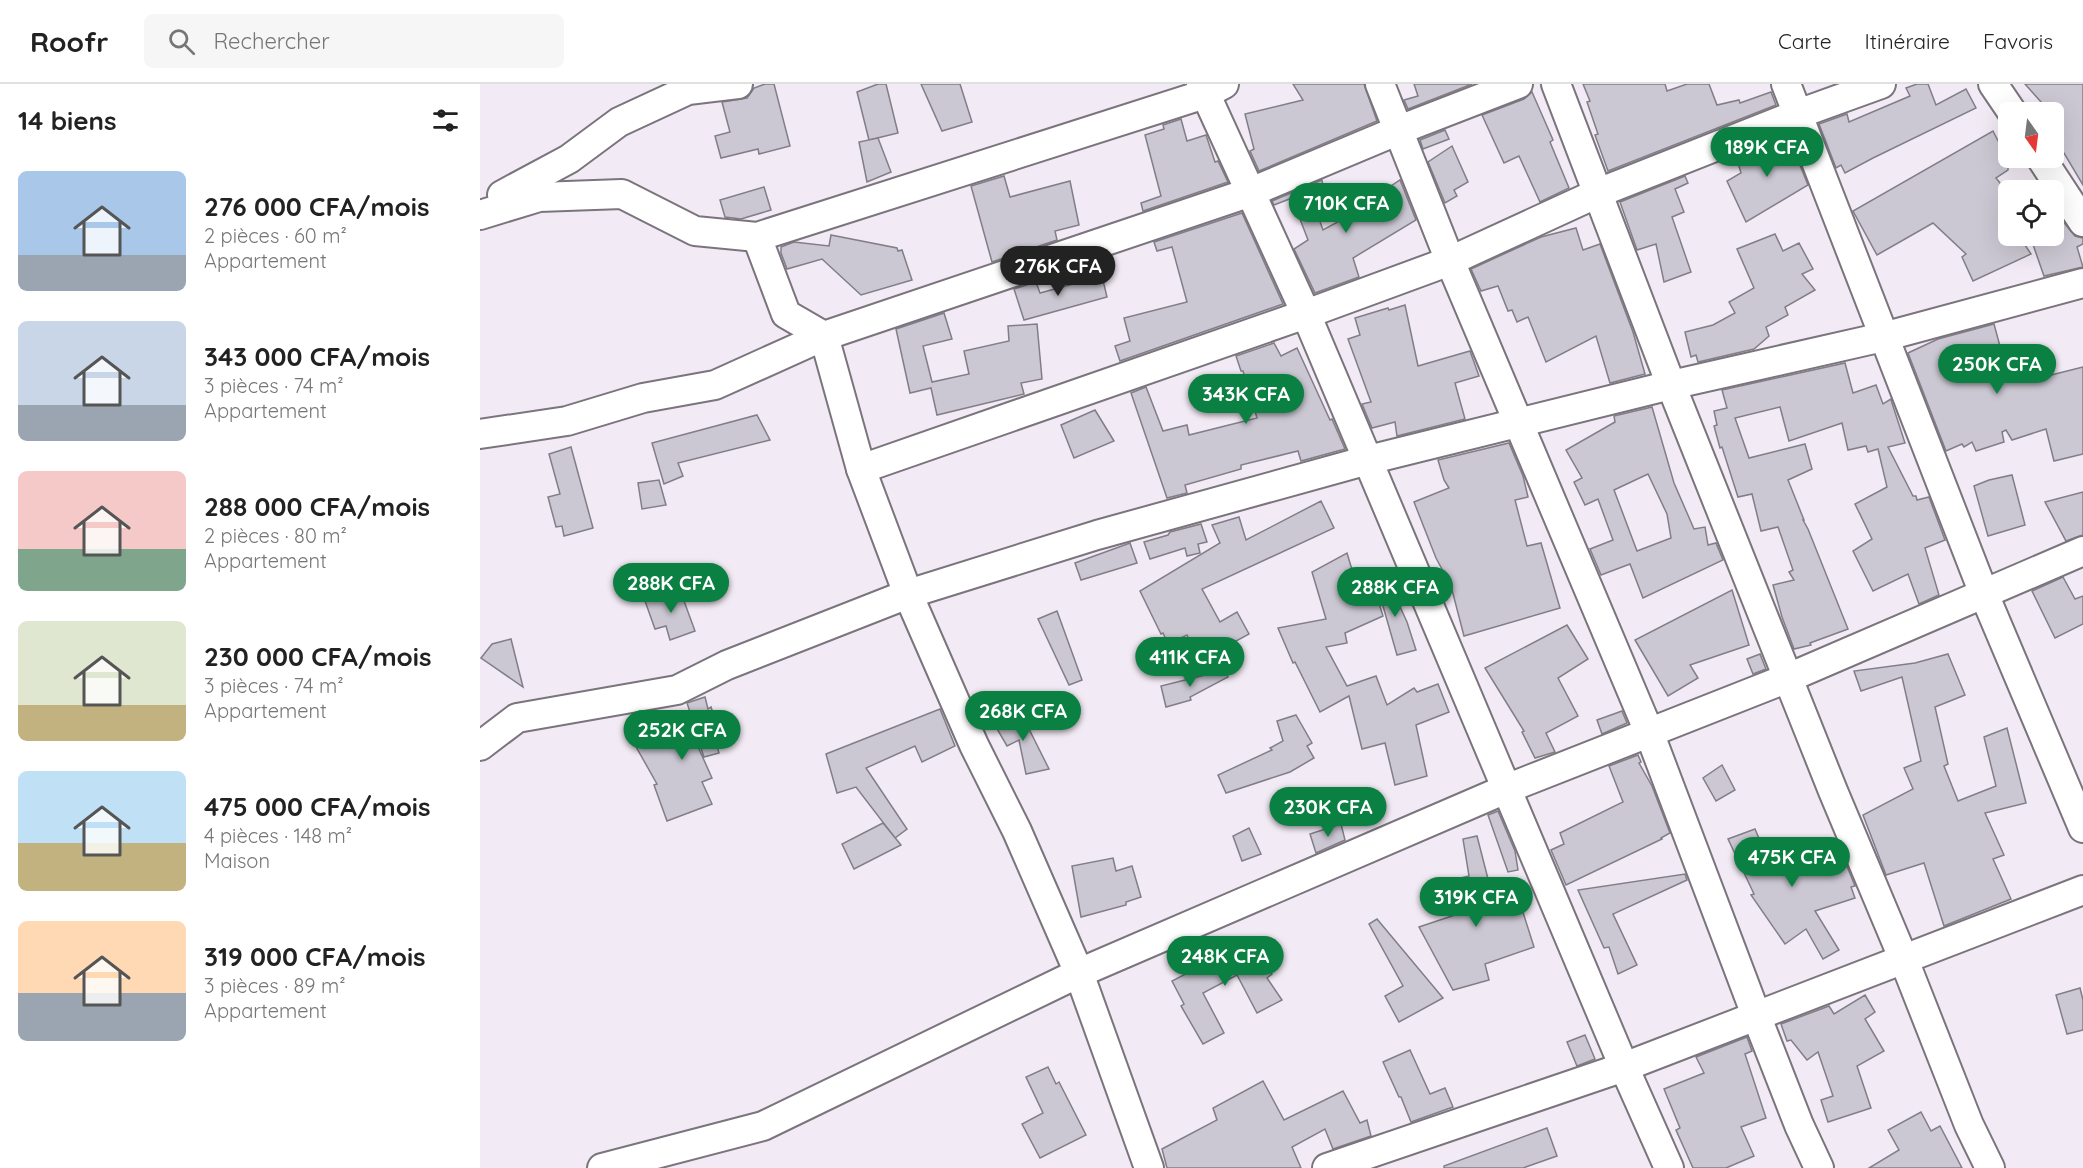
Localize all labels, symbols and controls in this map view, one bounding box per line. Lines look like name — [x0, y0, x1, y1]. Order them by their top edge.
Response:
search box — [144, 14, 564, 68]
text: Roofr — [30, 24, 108, 59]
icon: search — [165, 25, 198, 58]
text: Rechercher — [213, 27, 330, 55]
text: Carte — [1778, 28, 1832, 54]
text: Itinéraire — [1865, 28, 1950, 54]
text: Favoris — [1983, 28, 2053, 54]
north arrow — [1998, 102, 2064, 168]
map controls — [1998, 102, 2064, 246]
text: 14 biens — [18, 104, 117, 137]
icon: filters — [429, 104, 462, 137]
pin: 189K CFA — [1705, 127, 1829, 178]
text: 189K CFA — [1725, 134, 1809, 159]
button: locate — [1998, 180, 2064, 246]
pin: 710K CFA — [1284, 183, 1408, 234]
text: 276 000 CFA/mois — [204, 190, 429, 223]
text: 710K CFA — [1303, 190, 1389, 215]
icon: home — [66, 195, 138, 267]
text: 2 pièces · 60 m² — [204, 223, 347, 248]
pin: 276K CFA — [996, 246, 1120, 297]
text: Appartement — [204, 248, 327, 273]
text: 276K CFA — [1014, 253, 1102, 278]
text: 343 000 CFA/mois — [204, 340, 430, 373]
pin: 250K CFA — [1935, 344, 2059, 395]
icon: home — [66, 345, 138, 417]
text: 250K CFA — [1952, 351, 2042, 376]
text: 3 pièces · 74 m² — [204, 373, 344, 398]
pin: 343K CFA — [1184, 374, 1308, 425]
text: 343K CFA — [1202, 381, 1290, 406]
text: Appartement — [204, 398, 327, 423]
text: 288 000 CFA/mois — [204, 490, 430, 523]
icon: home — [66, 495, 138, 567]
text: 2 pièces · 80 m² — [204, 523, 347, 548]
text: Appartement — [204, 548, 327, 573]
pin: 288K CFA — [609, 563, 733, 614]
pin: 288K CFA — [1333, 567, 1457, 618]
text: 288K CFA — [627, 570, 715, 595]
text: 288K CFA — [1351, 574, 1439, 599]
pin: 411K CFA — [1128, 637, 1252, 688]
text: 230 000 CFA/mois — [204, 640, 432, 673]
text: 411K CFA — [1149, 644, 1231, 669]
icon: home — [66, 645, 138, 717]
text: 3 pièces · 74 m² — [204, 673, 344, 698]
pin: 268K CFA — [961, 691, 1085, 742]
text: Appartement — [204, 698, 327, 723]
text: 268K CFA — [979, 698, 1067, 723]
pin: 252K CFA — [620, 710, 744, 761]
text: 252K CFA — [638, 717, 726, 742]
pin: 230K CFA — [1266, 787, 1390, 838]
text: 475 000 CFA/mois — [204, 790, 431, 823]
text: 230K CFA — [1283, 794, 1373, 819]
icon: home — [66, 795, 138, 867]
text: 4 pièces · 148 m² — [204, 823, 352, 848]
pin: 475K CFA — [1730, 837, 1854, 888]
text: 475K CFA — [1748, 844, 1836, 869]
text: Maison — [204, 848, 270, 873]
pin: 319K CFA — [1414, 877, 1538, 928]
text: 319K CFA — [1434, 884, 1518, 909]
pin: 248K CFA — [1163, 936, 1287, 987]
text: 319 000 CFA/mois — [204, 940, 426, 973]
text: 248K CFA — [1181, 943, 1269, 968]
icon: home — [66, 945, 138, 1017]
text: 3 pièces · 89 m² — [204, 973, 346, 998]
text: Appartement — [204, 998, 327, 1023]

